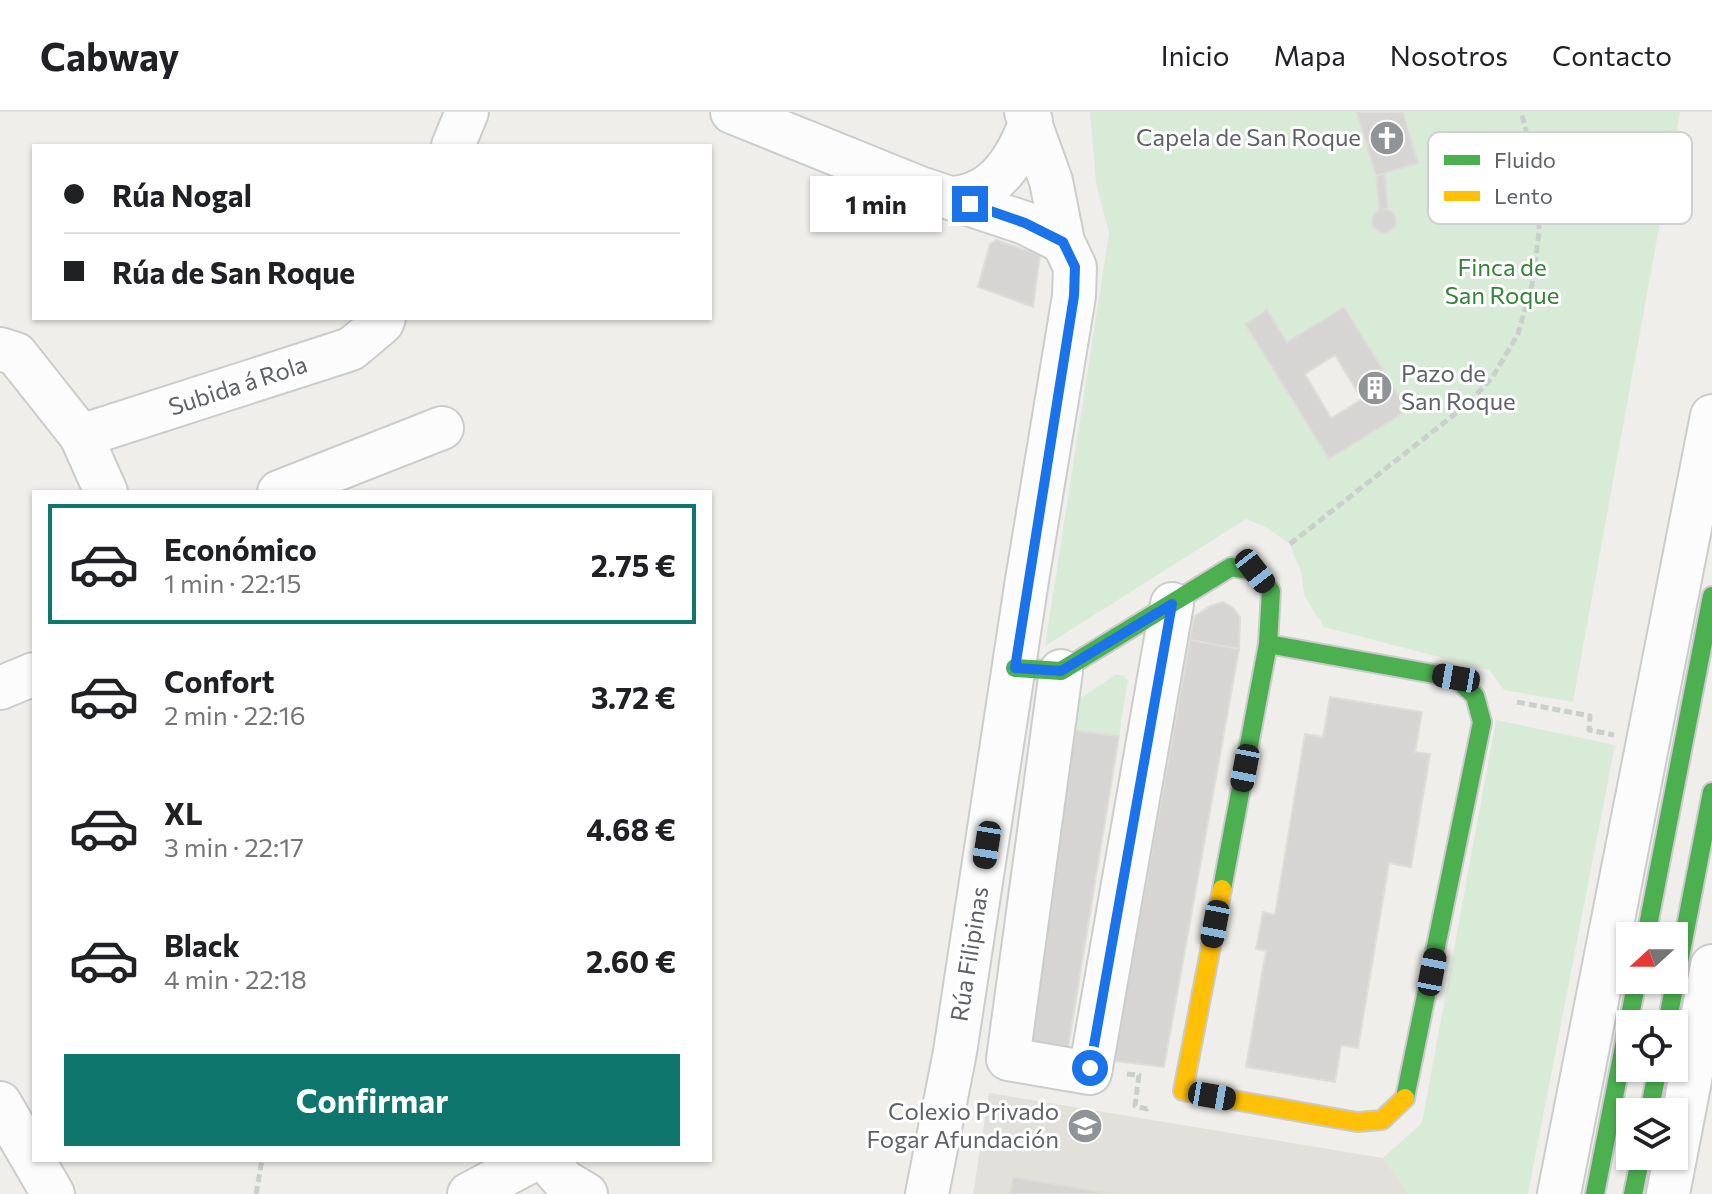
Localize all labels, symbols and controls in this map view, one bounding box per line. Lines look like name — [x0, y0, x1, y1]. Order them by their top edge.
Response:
text: Cabway — [40, 32, 179, 79]
text: Inicio — [1161, 38, 1229, 72]
text: Mapa — [1273, 38, 1346, 72]
text: Nosotros — [1390, 38, 1508, 72]
text: Contacto — [1552, 38, 1672, 72]
church icon: Capela de San Roque — [1368, 119, 1406, 157]
place label: Capela de San Roque — [1136, 122, 1361, 151]
legend — [1428, 132, 1692, 224]
text: Fluido — [1494, 146, 1556, 173]
text: Rúa Nogal — [112, 176, 252, 213]
callout: 1 min — [810, 176, 942, 232]
text: Lento — [1494, 182, 1553, 209]
route end — [952, 186, 988, 222]
text: 1 min — [845, 188, 907, 219]
park label: Finca de San Roque — [1445, 252, 1559, 309]
text: Rúa de San Roque — [112, 253, 355, 290]
street label: Subida á Rola — [164, 349, 311, 421]
place label: Pazo de San Roque — [1401, 358, 1516, 415]
building icon: Pazo de San Roque — [1356, 369, 1394, 407]
icon: car — [68, 528, 140, 600]
text: Económico — [164, 530, 317, 567]
car — [1231, 545, 1279, 597]
text: 2.75 € — [591, 546, 676, 583]
text: 1 min · 22:15 — [164, 567, 301, 598]
icon: car — [68, 660, 140, 732]
text: Confort — [164, 662, 275, 699]
car — [1430, 662, 1482, 694]
text: 3.72 € — [591, 678, 676, 715]
text: 2 min · 22:16 — [164, 699, 306, 730]
car — [1229, 742, 1261, 794]
icon: car — [68, 792, 140, 864]
text: XL — [164, 794, 203, 831]
text: 4.68 € — [586, 810, 676, 847]
car — [971, 819, 1003, 871]
text: 3 min · 22:17 — [164, 831, 304, 862]
street label: Rúa Filipinas — [944, 884, 994, 1023]
car — [1199, 898, 1231, 950]
north arrow — [1616, 922, 1688, 994]
map controls — [1616, 922, 1688, 1170]
icon: car — [68, 924, 140, 996]
text: Black — [164, 926, 240, 963]
text: 2.60 € — [586, 942, 676, 979]
car — [1416, 946, 1448, 998]
text: 4 min · 22:18 — [164, 963, 307, 994]
button: locate — [1616, 1010, 1688, 1082]
route start — [1072, 1050, 1108, 1086]
button: Confirmar — [64, 1054, 680, 1146]
car — [1186, 1080, 1238, 1112]
place label: Colexio Privado Fogar Afundación — [867, 1096, 1059, 1153]
button: layers — [1616, 1098, 1688, 1170]
school or university icon: Colexio Privado Fogar Afundación — [1066, 1107, 1104, 1145]

